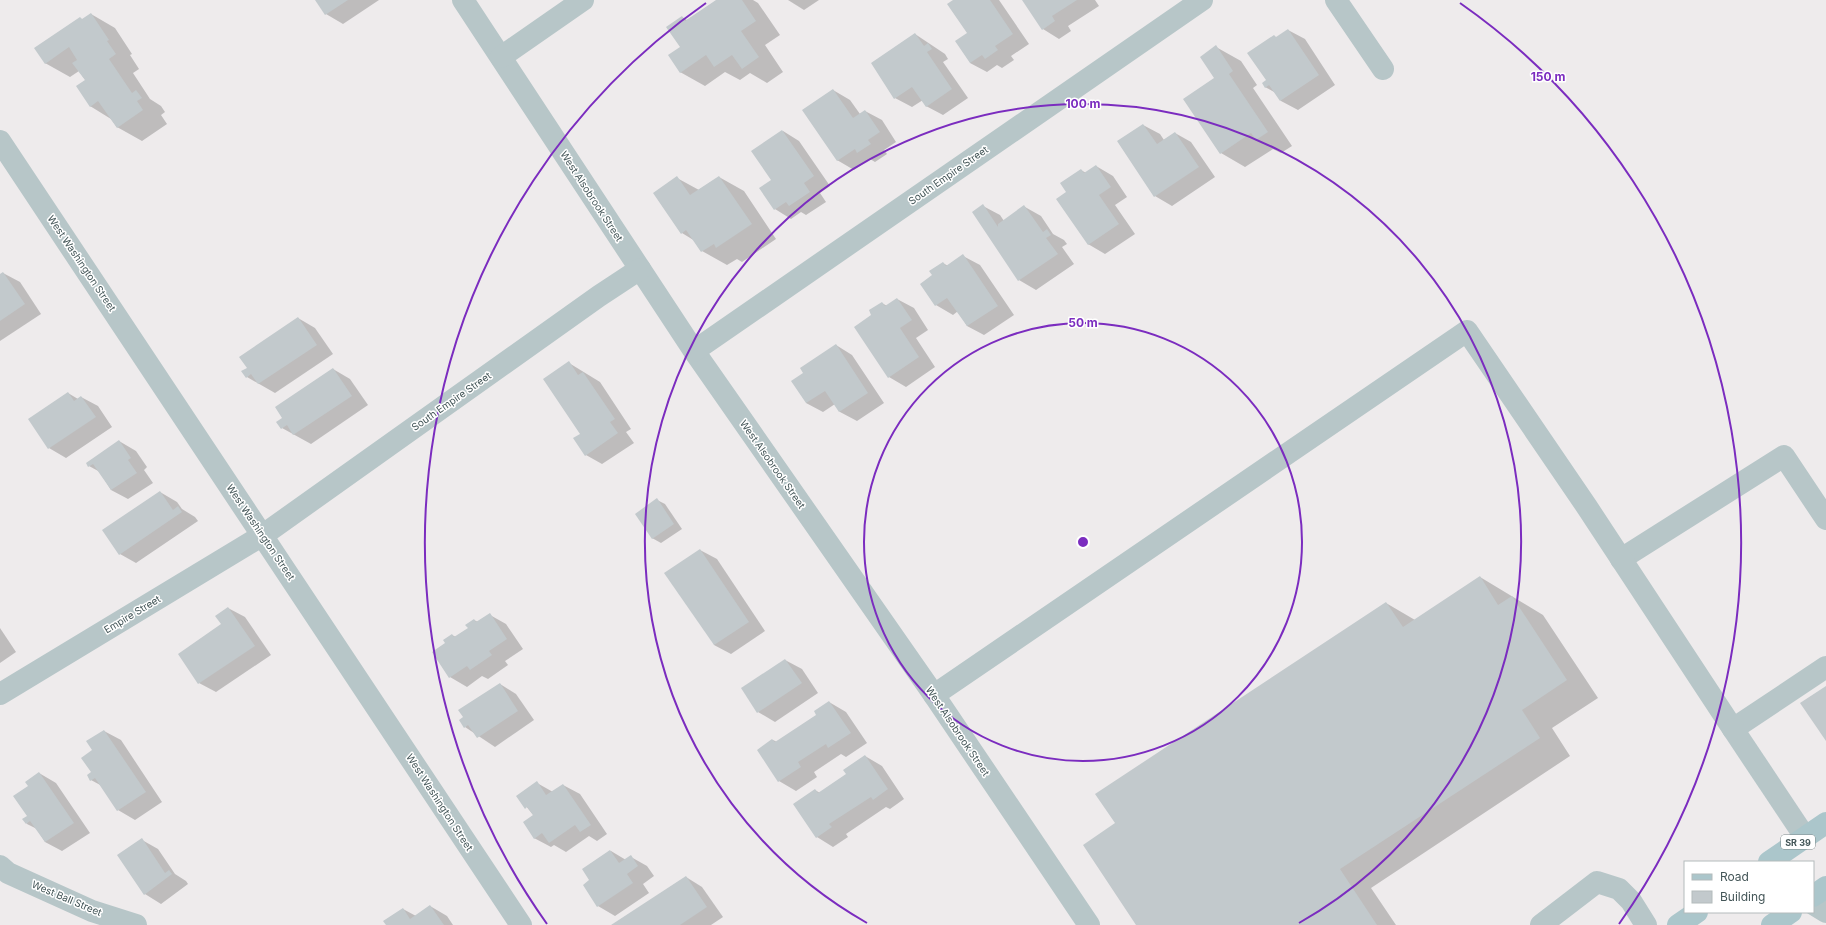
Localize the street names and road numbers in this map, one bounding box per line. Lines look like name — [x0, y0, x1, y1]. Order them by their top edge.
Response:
street label: South Empire Street — [906, 143, 991, 207]
street label: West Alsobrook Street — [558, 149, 626, 244]
street label: West Washington Street — [45, 213, 119, 314]
street label: South Empire Street — [409, 369, 494, 433]
street label: West Alsobrook Street — [738, 417, 809, 511]
street label: West Washington Street — [224, 482, 298, 583]
street label: Empire Street — [102, 592, 163, 636]
street label: West Alsobrook Street — [924, 684, 993, 779]
street label: West Washington Street — [404, 751, 476, 853]
road number: SR 39 — [1781, 835, 1815, 849]
street label: West Ball Street — [30, 878, 104, 918]

